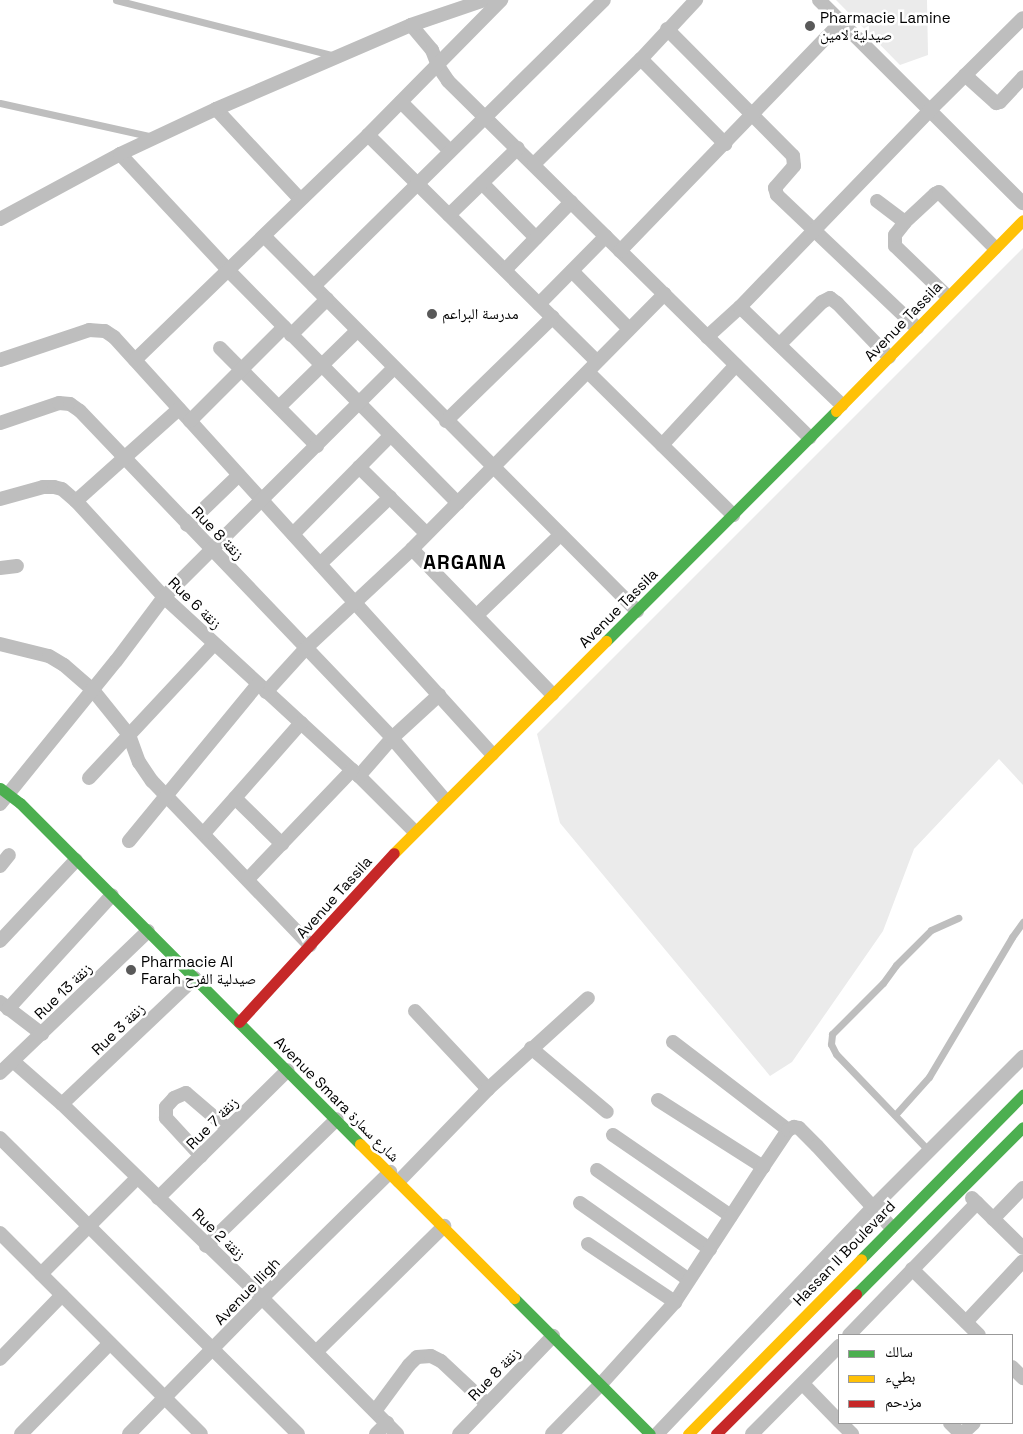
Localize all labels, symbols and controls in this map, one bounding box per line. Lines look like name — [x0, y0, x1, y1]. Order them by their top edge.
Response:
place label: Pharmacie Lamine صيدلية لامين — [820, 8, 951, 43]
marker: Pharmacie Lamine صيدلية لامين — [804, 20, 816, 32]
street label: Avenue Tassila — [860, 277, 946, 365]
place label: مدرسة البراعم — [442, 305, 518, 323]
marker: مدرسة البراعم — [426, 308, 438, 320]
street label: Rue 8 زنقة — [188, 503, 248, 563]
district label: ARGANA — [423, 550, 507, 574]
street label: Avenue Tassila — [575, 565, 661, 651]
street label: Rue 6 زنقة — [165, 573, 225, 633]
street label: Avenue Tassila — [292, 852, 376, 942]
place label: Pharmacie Al Farah صيدلية الفرح — [141, 952, 256, 987]
street label: Rue 13 زنقة — [30, 959, 96, 1023]
marker: Pharmacie Al Farah صيدلية الفرح — [125, 964, 137, 976]
street label: Rue 3 زنقة — [88, 999, 148, 1059]
street label: Avenue Smara شارع سمارة — [271, 1033, 403, 1165]
street label: Rue 7 زنقة — [182, 1093, 242, 1153]
street label: Hassan II Boulevard — [789, 1197, 899, 1309]
street label: Rue 2 زنقة — [189, 1204, 249, 1264]
street label: Avenue Iligh — [210, 1254, 284, 1328]
legend — [838, 1334, 1013, 1424]
text: سالك — [885, 1342, 913, 1361]
street label: Rue 8 زنقة — [464, 1344, 524, 1404]
text: بطيء — [885, 1367, 915, 1386]
text: مزدحم — [885, 1392, 922, 1411]

